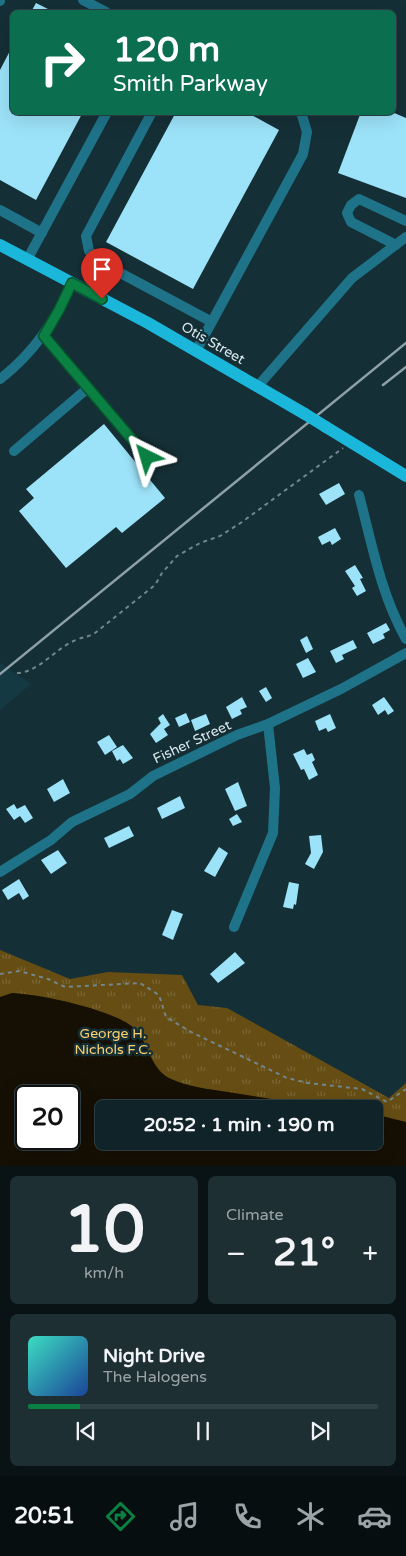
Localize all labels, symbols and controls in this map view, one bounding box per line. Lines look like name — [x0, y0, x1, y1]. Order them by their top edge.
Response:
text: 120 m — [113, 29, 220, 71]
icon: right — [30, 30, 95, 95]
text: Smith Parkway — [113, 71, 268, 97]
pin — [81, 248, 123, 299]
icon: arrive — [88, 255, 116, 283]
street label: Otis Street — [178, 318, 248, 368]
position arrow — [120, 430, 172, 482]
street label: Fisher Street — [150, 716, 234, 767]
park label: George H. Nichols F.C. — [74, 1025, 152, 1058]
speed limit sign: 20 — [15, 1085, 80, 1150]
text: 20:52 · 1 min · 190 m — [143, 1114, 335, 1136]
text: 10 — [63, 1191, 145, 1270]
text: Climate — [226, 1205, 284, 1225]
text: 21° — [273, 1230, 335, 1276]
text: − — [226, 1237, 246, 1271]
text: + — [362, 1237, 378, 1271]
text: km/h — [84, 1263, 124, 1283]
text: Night Drive — [103, 1345, 205, 1367]
text: The Halogens — [103, 1367, 207, 1387]
icon: previous — [72, 1417, 100, 1445]
icon: pause — [189, 1417, 217, 1445]
icon: next — [306, 1417, 334, 1445]
icon: directions — [103, 1499, 138, 1534]
icon: music — [167, 1499, 202, 1534]
icon: phone — [230, 1499, 265, 1534]
icon: climate — [293, 1499, 328, 1534]
icon: car — [357, 1499, 392, 1534]
text: 20:51 — [14, 1503, 75, 1529]

